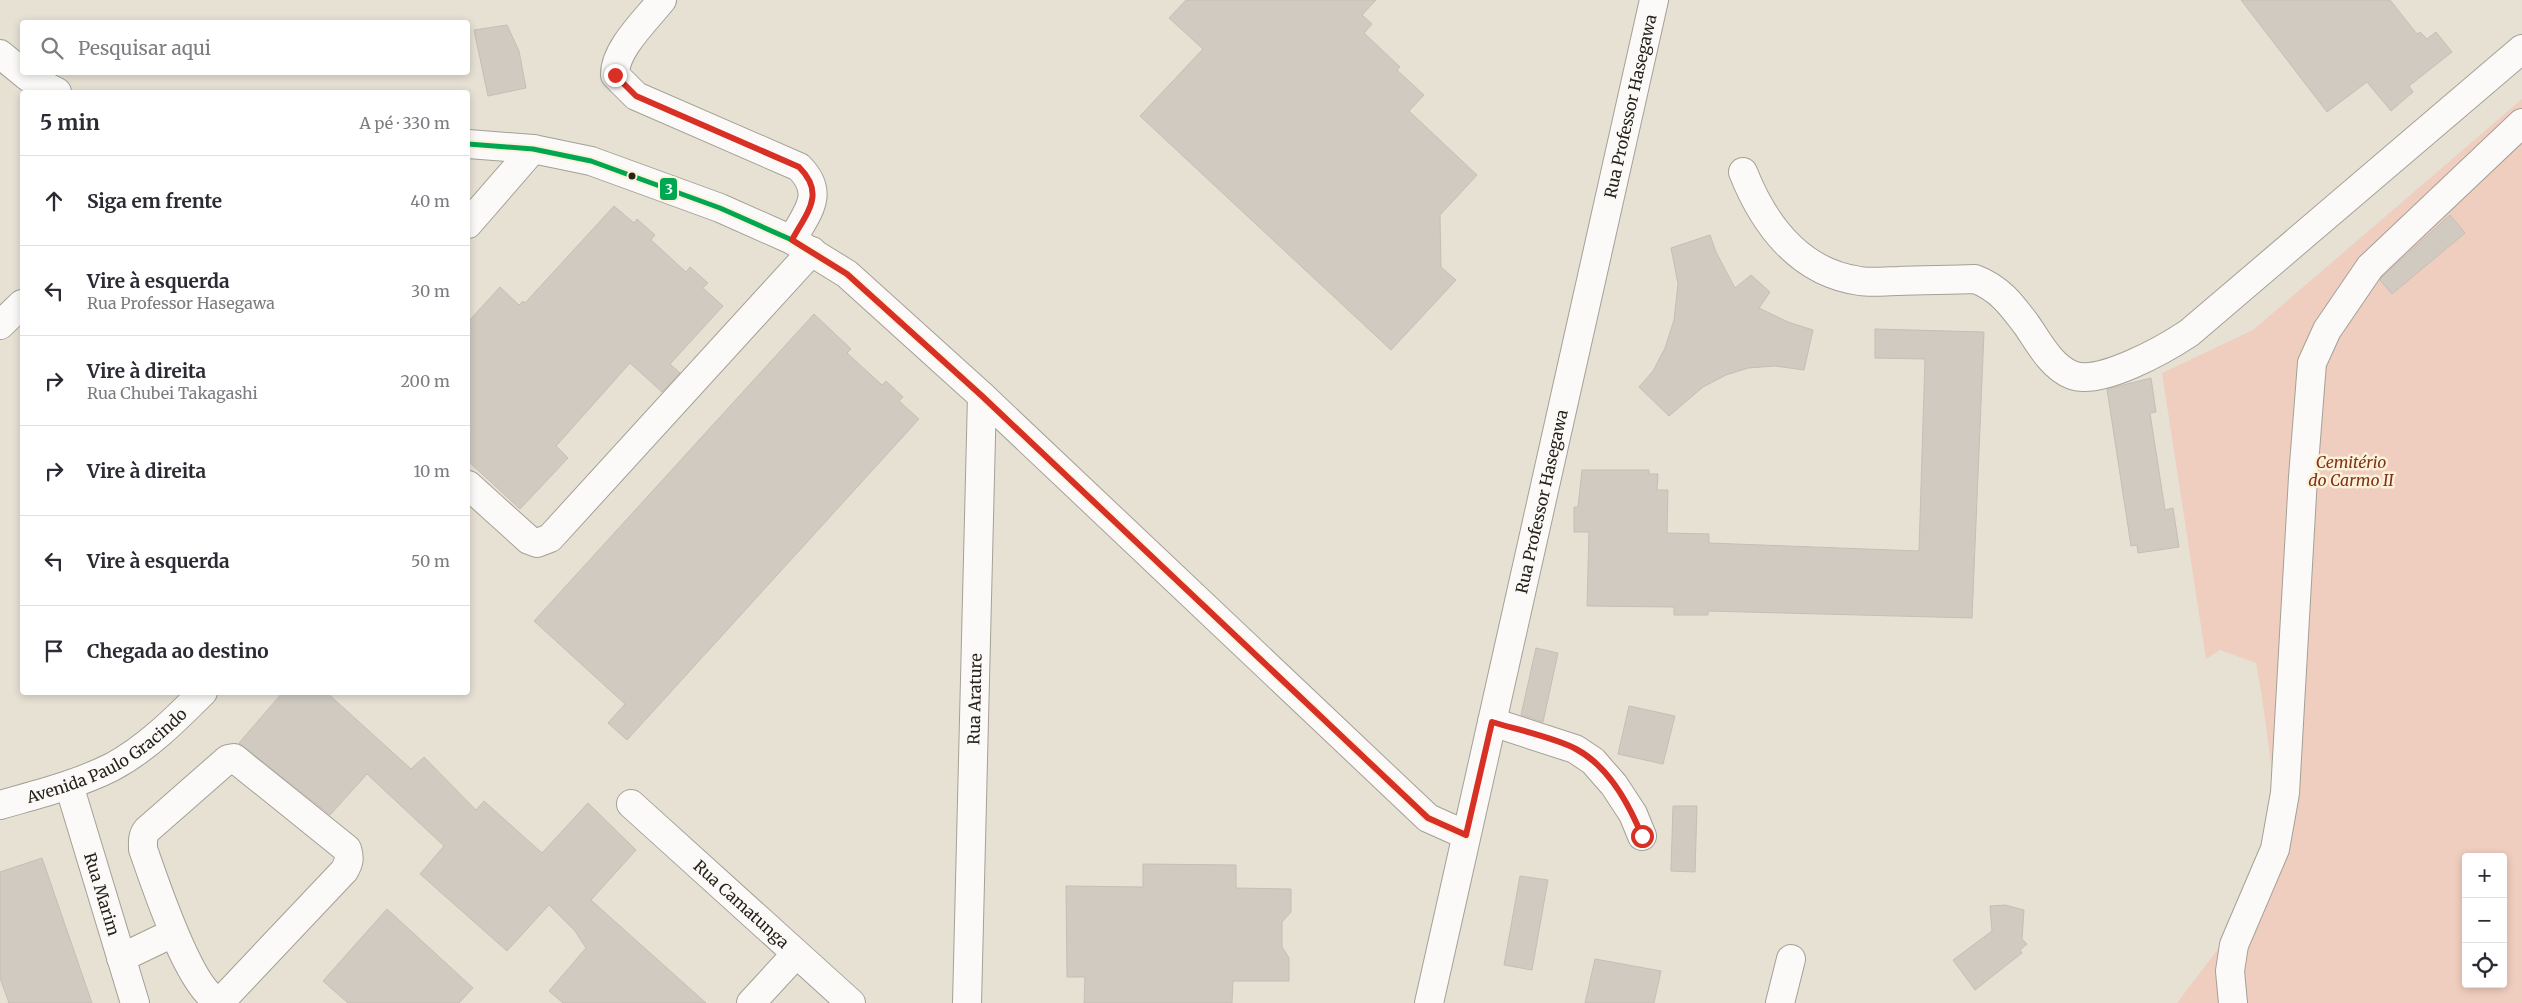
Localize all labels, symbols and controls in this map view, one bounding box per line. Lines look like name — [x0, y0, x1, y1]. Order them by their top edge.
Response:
street label: Rua Professor Hasegawa — [1600, 12, 1661, 200]
search box — [20, 20, 470, 75]
icon: search — [38, 34, 66, 62]
text: Pesquisar aqui — [78, 36, 211, 60]
route end — [604, 64, 627, 87]
text: 5 min — [40, 109, 100, 136]
text: A pé · 330 m — [360, 113, 450, 133]
unlabelled marker — [627, 171, 637, 181]
line badge: 3 — [659, 177, 678, 201]
text: 3 — [665, 180, 673, 198]
icon: ahead — [40, 187, 68, 215]
text: Siga em frente — [87, 189, 222, 213]
text: 40 m — [410, 191, 450, 211]
text: Vire à esquerda — [87, 269, 230, 293]
icon: left — [40, 277, 68, 305]
text: 30 m — [411, 281, 450, 301]
text: Rua Professor Hasegawa — [87, 293, 275, 313]
text: Vire à direita — [87, 359, 206, 383]
icon: right — [40, 367, 68, 395]
text: 200 m — [400, 371, 450, 391]
text: Rua Chubei Takagashi — [87, 383, 258, 403]
street label: Rua Professor Hasegawa — [1511, 407, 1572, 595]
park label: Cemitério do Carmo II — [2308, 452, 2394, 490]
icon: right — [40, 457, 68, 485]
text: Vire à direita — [87, 459, 206, 483]
text: 10 m — [413, 461, 450, 481]
icon: left — [40, 547, 68, 575]
text: Vire à esquerda — [87, 549, 230, 573]
text: 50 m — [411, 551, 450, 571]
icon: arrive — [40, 637, 68, 665]
text: Chegada ao destino — [87, 639, 269, 663]
street label: Rua Arature — [963, 653, 986, 745]
street label: Avenida Paulo Gracindo — [23, 704, 191, 807]
route start — [1631, 825, 1654, 848]
street label: Rua Marim — [80, 850, 124, 938]
map controls — [2462, 853, 2507, 988]
button: + — [2462, 853, 2507, 898]
street label: Rua Camatunga — [690, 856, 794, 953]
button: − — [2462, 898, 2507, 943]
button: locate — [2462, 943, 2507, 988]

